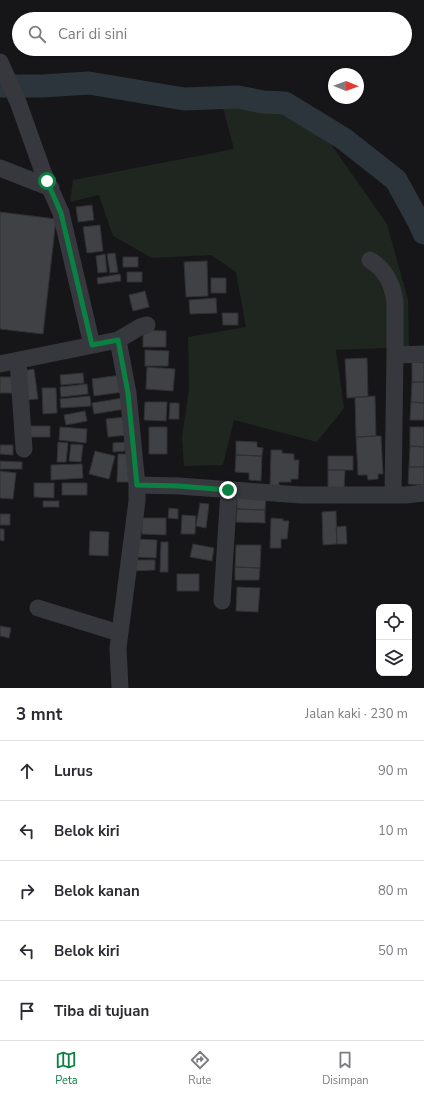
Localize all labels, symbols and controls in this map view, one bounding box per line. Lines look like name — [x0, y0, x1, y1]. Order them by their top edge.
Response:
search box — [12, 12, 412, 56]
icon: search — [26, 23, 48, 45]
text: Cari di sini — [58, 24, 127, 44]
north arrow — [328, 68, 364, 104]
route start — [38, 172, 56, 190]
route end — [219, 481, 237, 499]
map controls — [376, 604, 412, 676]
button: locate — [376, 604, 412, 640]
button: layers — [376, 640, 412, 676]
text: 3 mnt — [16, 703, 62, 726]
text: Jalan kaki · 230 m — [305, 705, 408, 723]
icon: ahead — [16, 760, 38, 782]
text: Lurus — [54, 761, 93, 781]
text: 90 m — [378, 762, 408, 780]
icon: left — [16, 820, 38, 842]
text: Belok kiri — [54, 821, 119, 841]
text: 10 m — [378, 822, 408, 840]
icon: right — [16, 880, 38, 902]
text: Belok kanan — [54, 881, 140, 901]
text: 80 m — [378, 882, 408, 900]
icon: left — [16, 940, 38, 962]
text: Belok kiri — [54, 941, 119, 961]
text: 50 m — [378, 942, 408, 960]
icon: arrive — [16, 1000, 38, 1022]
text: Tiba di tujuan — [54, 1001, 149, 1021]
tab: Peta — [55, 1049, 78, 1088]
tab: Rute — [188, 1049, 211, 1088]
tab: Disimpan — [322, 1049, 369, 1088]

